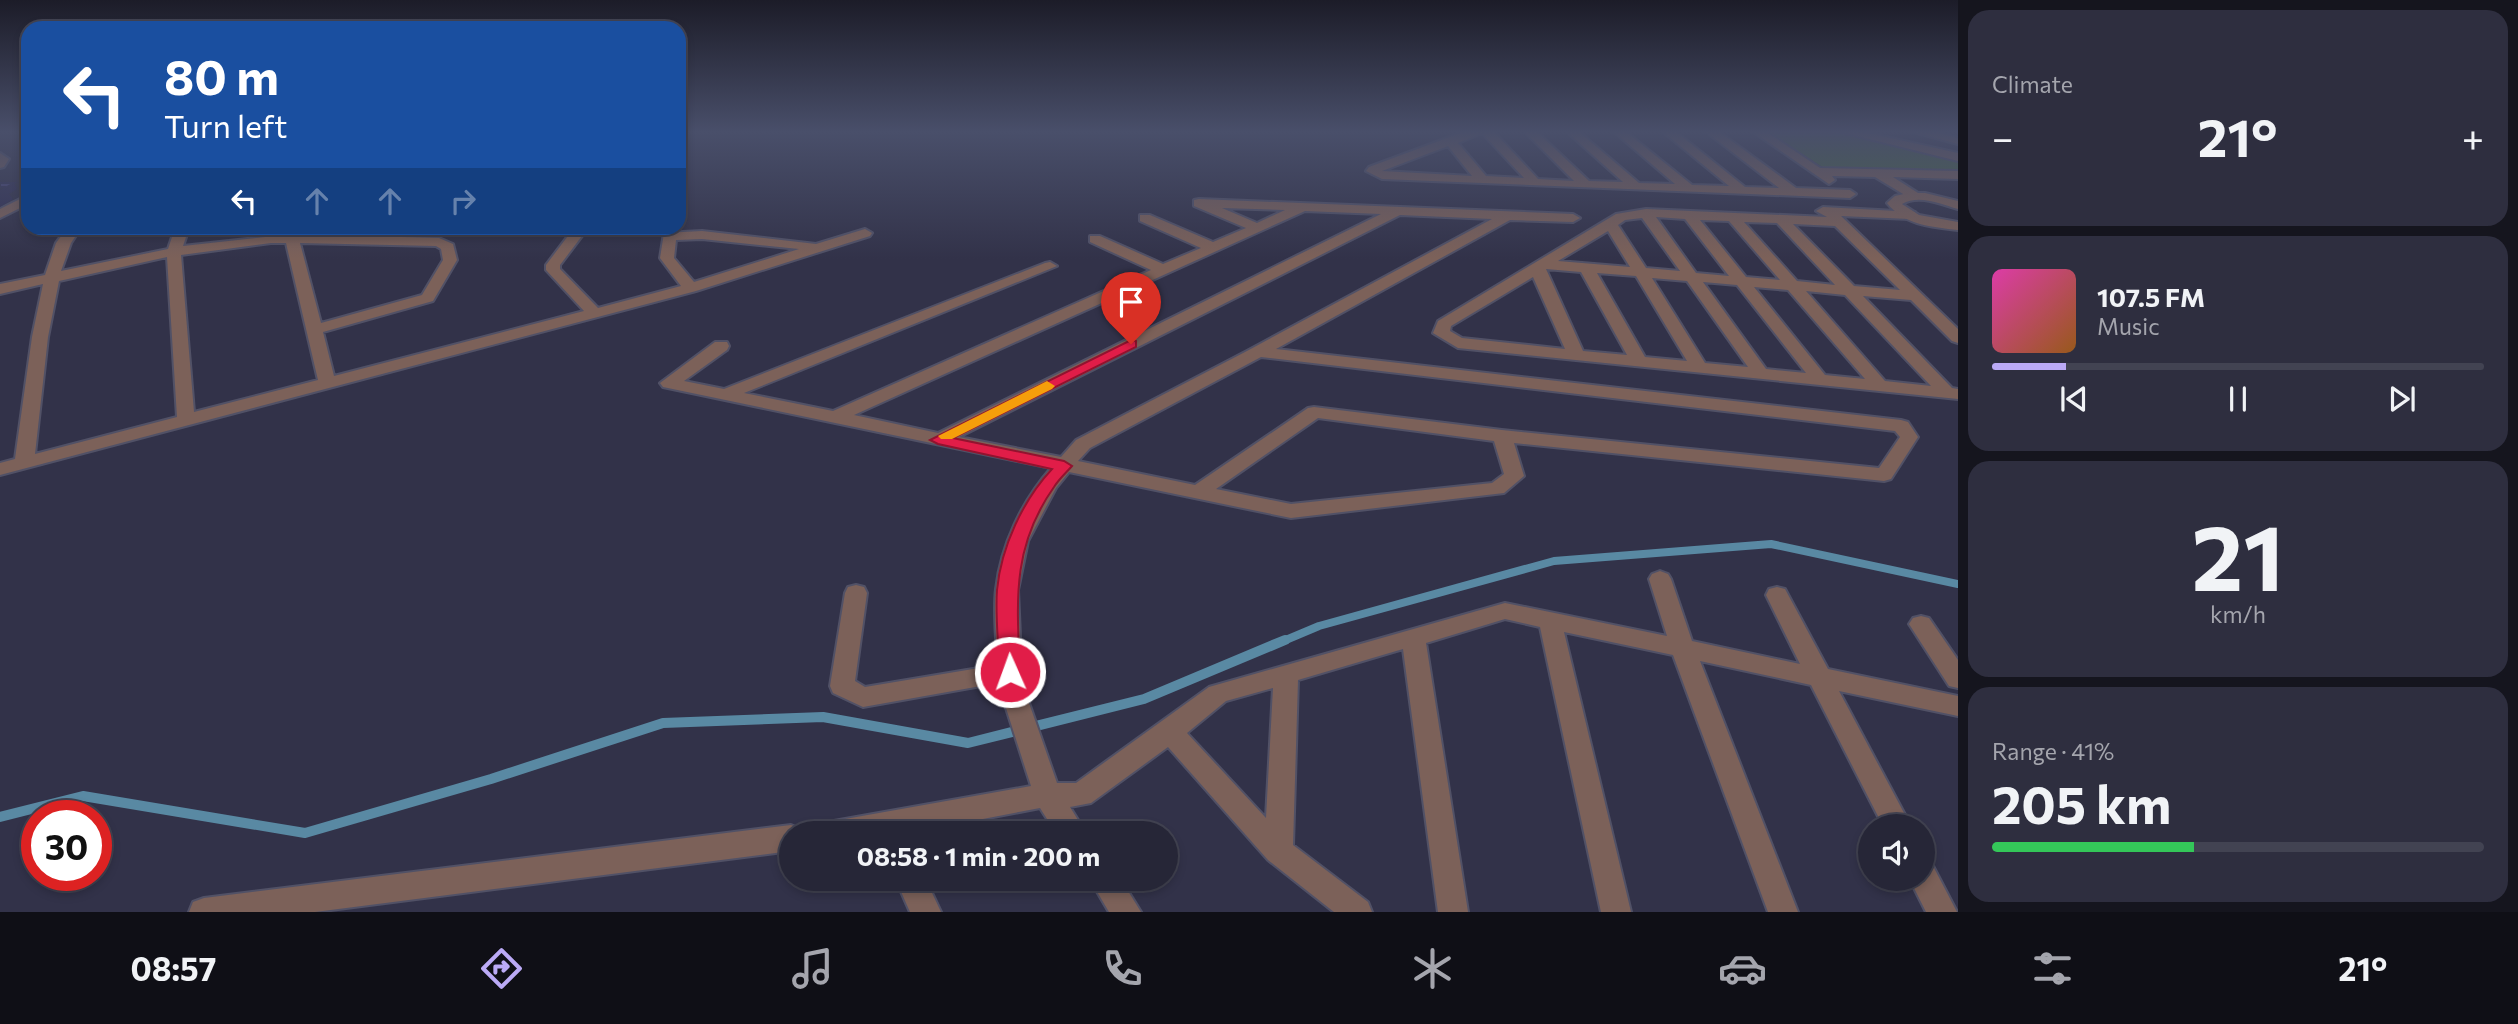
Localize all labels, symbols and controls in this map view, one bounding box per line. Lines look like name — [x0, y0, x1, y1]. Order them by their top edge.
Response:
text: 80 m — [164, 45, 279, 105]
icon: left — [49, 49, 140, 140]
text: Climate — [1992, 70, 2073, 98]
text: 21° — [2198, 104, 2277, 168]
text: Turn left — [164, 105, 288, 145]
text: − — [1992, 113, 2014, 160]
text: + — [2462, 113, 2484, 160]
icon: left — [225, 182, 263, 220]
icon: ahead — [298, 182, 336, 220]
icon: ahead — [371, 182, 409, 220]
icon: right — [444, 182, 482, 220]
pin — [1101, 272, 1161, 344]
text: 107.5 FM — [2097, 281, 2205, 312]
icon: arrive — [1112, 283, 1150, 321]
text: Music — [2097, 312, 2160, 340]
icon: previous — [2055, 380, 2093, 418]
icon: pause — [2219, 380, 2257, 418]
icon: next — [2383, 380, 2421, 418]
text: 21 — [2192, 498, 2284, 610]
text: km/h — [2210, 600, 2266, 628]
position arrow — [973, 635, 1047, 709]
text: Range · 41% — [1992, 737, 2114, 765]
text: 205 km — [1992, 771, 2171, 835]
speed limit sign: 30 — [21, 800, 112, 891]
map controls — [1858, 814, 1935, 891]
button: sound — [1858, 814, 1935, 891]
text: 08:58 · 1 min · 200 m — [857, 840, 1100, 871]
icon: directions — [477, 944, 526, 993]
icon: music — [788, 944, 837, 993]
icon: phone — [1098, 944, 1147, 993]
icon: climate — [1408, 944, 1457, 993]
icon: car — [1718, 944, 1767, 993]
icon: filters — [2028, 944, 2077, 993]
text: 08:57 — [131, 948, 216, 988]
text: 21° — [2338, 948, 2387, 988]

